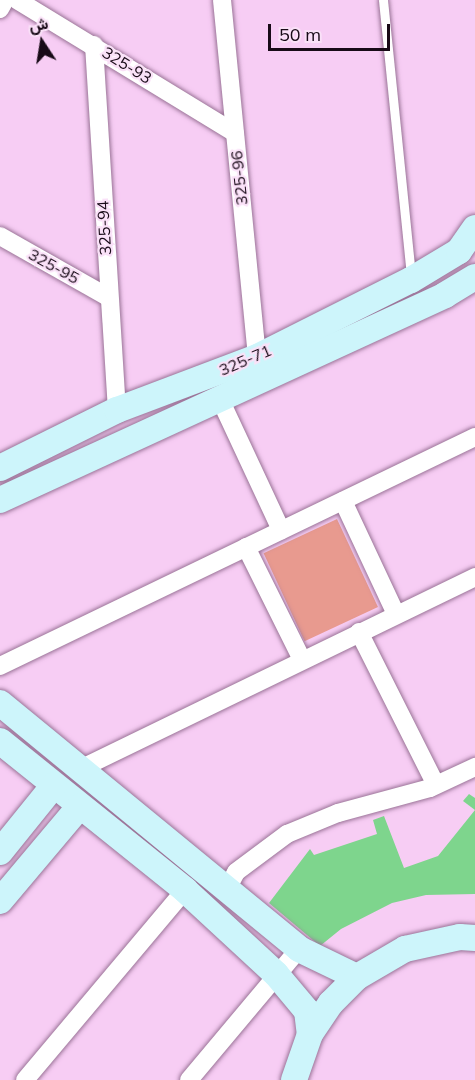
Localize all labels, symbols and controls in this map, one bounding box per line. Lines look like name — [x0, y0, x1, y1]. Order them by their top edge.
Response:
north arrow — [12, 12, 72, 72]
scale bar — [271, 12, 392, 50]
text: ش — [27, 13, 50, 36]
text: 50 m — [279, 23, 321, 46]
street label: 325-93 — [99, 42, 155, 88]
street label: 325-96 — [227, 150, 251, 206]
street label: 325-94 — [93, 200, 115, 256]
street label: 325-95 — [25, 244, 83, 288]
street label: 325-71 — [216, 340, 274, 380]

